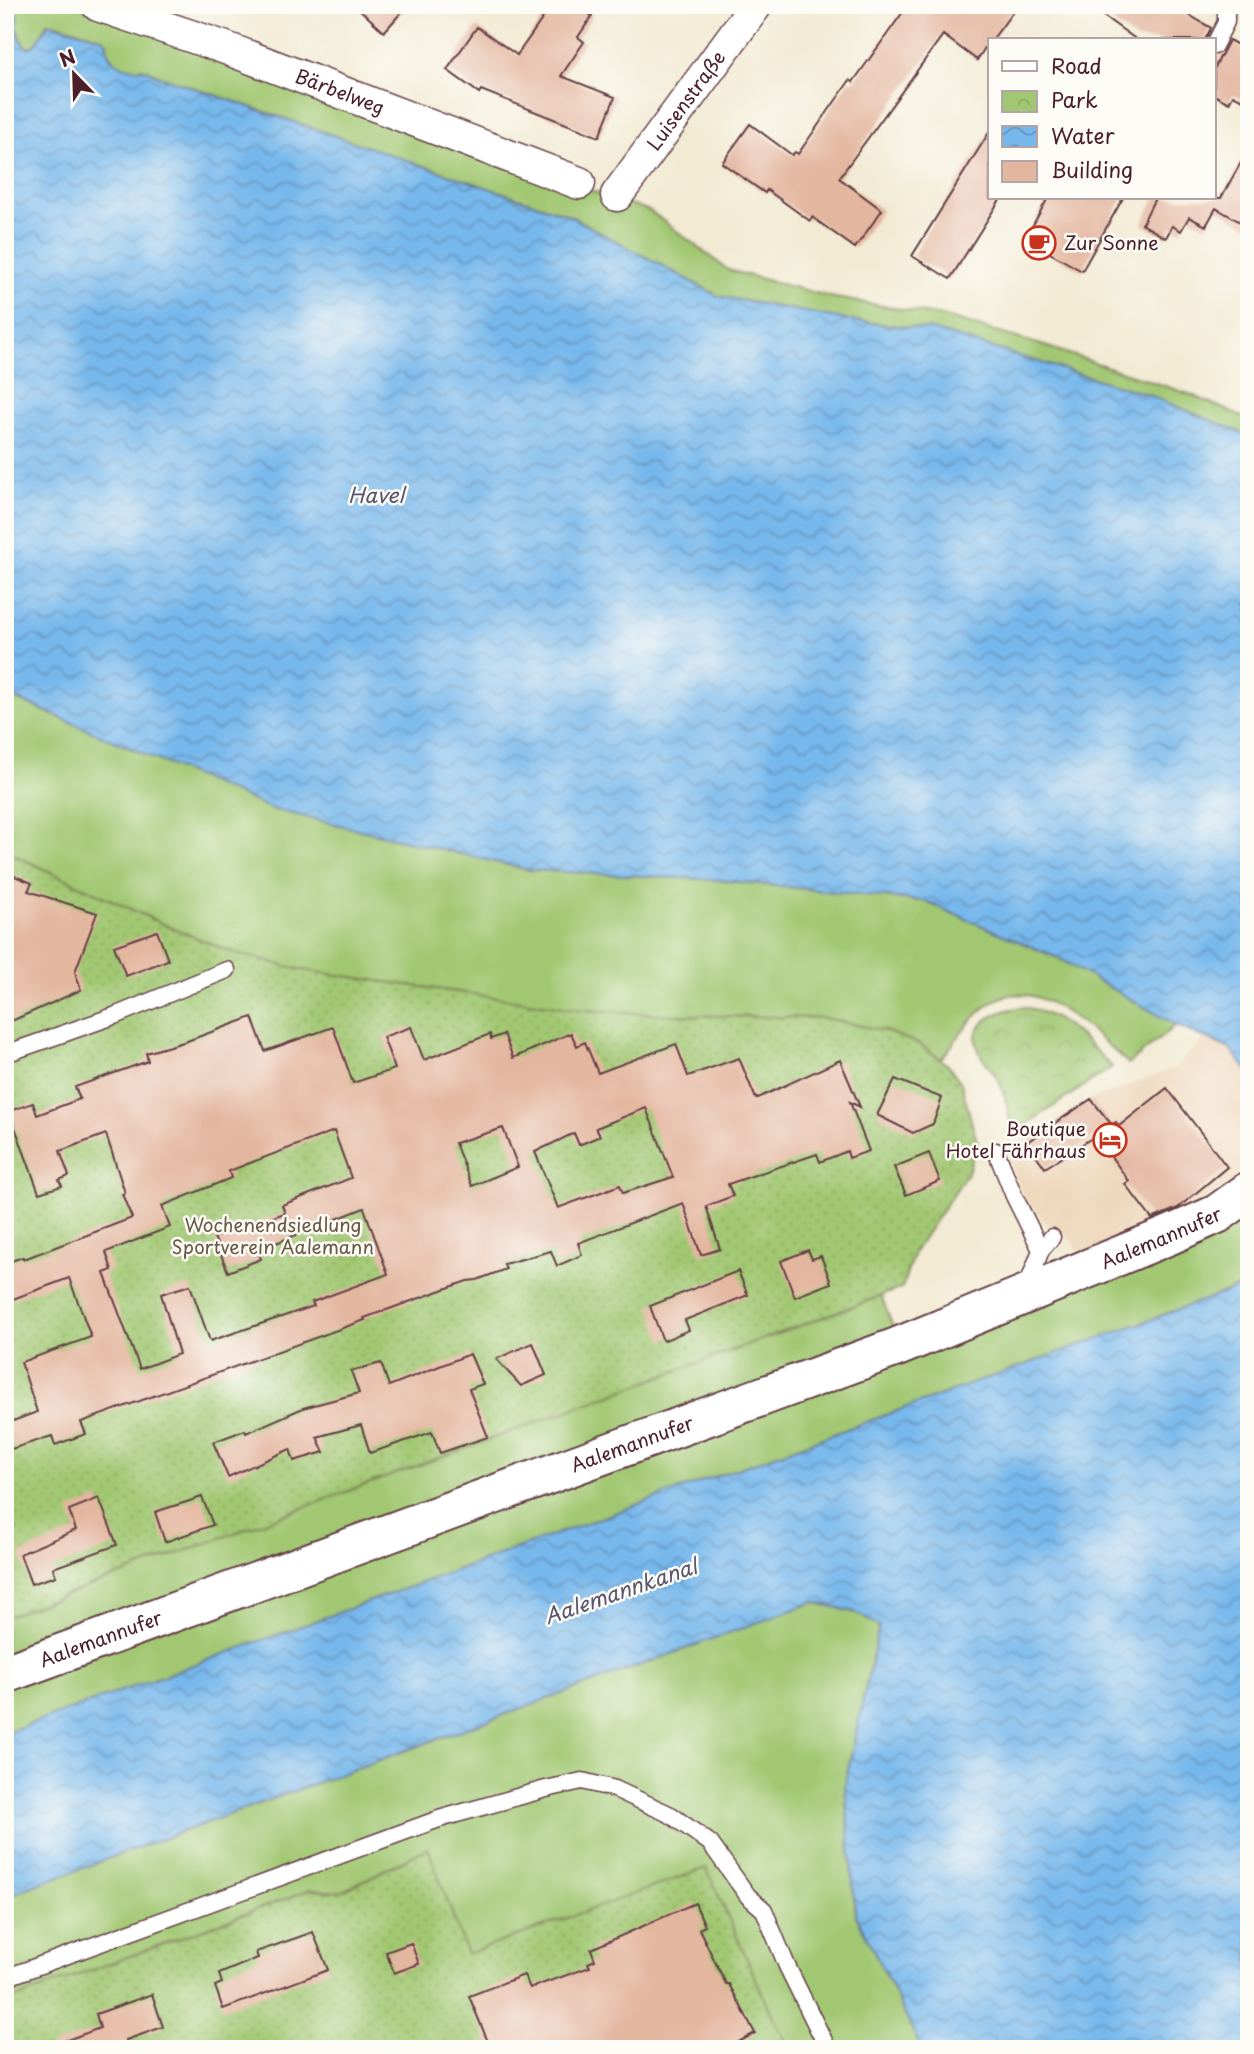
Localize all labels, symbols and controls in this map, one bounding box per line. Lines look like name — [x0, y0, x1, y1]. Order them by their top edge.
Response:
north arrow — [38, 38, 108, 108]
legend — [988, 38, 1216, 200]
text: N — [55, 42, 79, 73]
street label: Luisenstraße — [639, 44, 731, 156]
text: Road — [1051, 49, 1102, 81]
street label: Bärbelweg — [291, 61, 389, 121]
text: Park — [1051, 83, 1098, 115]
text: Water — [1051, 119, 1115, 151]
text: Building — [1051, 153, 1133, 185]
cafe icon: Zur Sonne — [1020, 224, 1058, 262]
place label: Zur Sonne — [1064, 228, 1159, 256]
water label: Havel — [348, 478, 407, 510]
place label: Boutique Hotel Fährhaus — [946, 1114, 1086, 1164]
hotel icon: Boutique Hotel Fährhaus — [1091, 1121, 1129, 1159]
street label: Aalemannufer — [1096, 1199, 1226, 1275]
park label: Wochenendsiedlung Sportverein Aalemann — [172, 1210, 374, 1260]
street label: Aalemannufer — [567, 1408, 697, 1478]
water label: Aalemannkanal — [539, 1548, 704, 1631]
street label: Aalemannufer — [35, 1603, 166, 1673]

